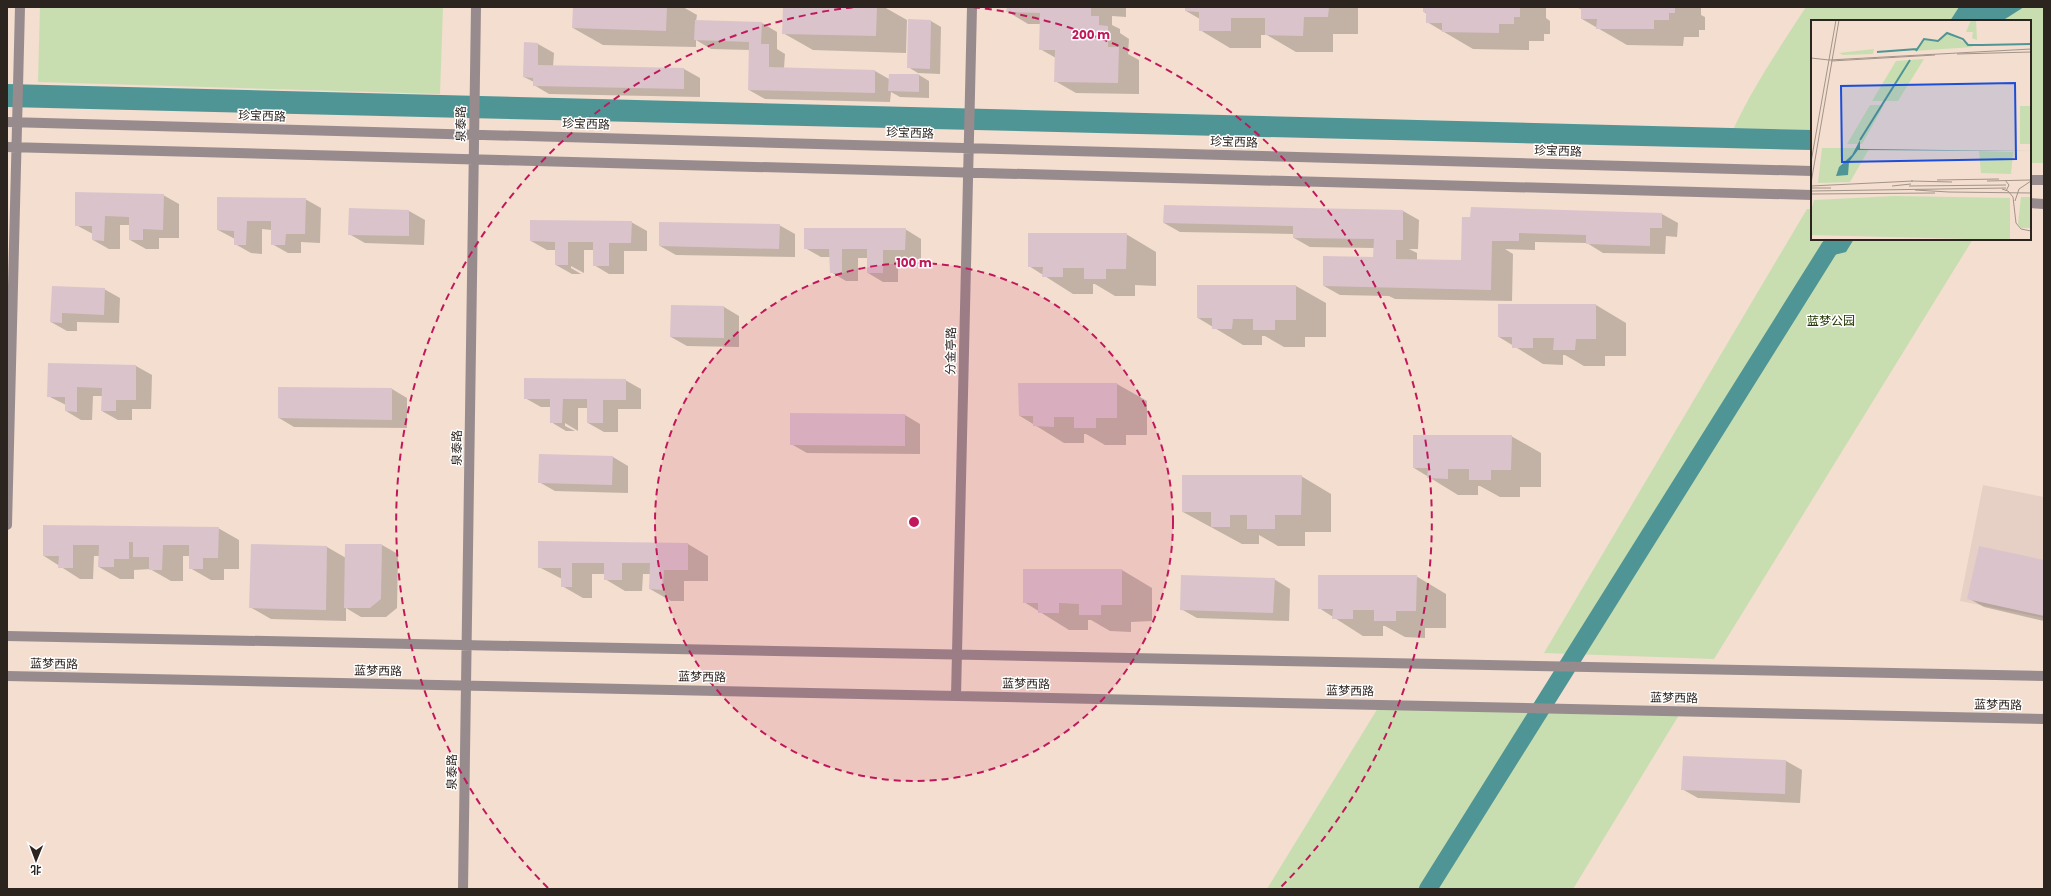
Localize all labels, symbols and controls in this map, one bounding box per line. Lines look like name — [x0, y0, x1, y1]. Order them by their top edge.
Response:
inset map — [1811, 20, 2031, 240]
text: 200 m — [1072, 26, 1110, 43]
street label: 珍宝西路 — [238, 106, 286, 125]
street label: 泉泰路 — [452, 106, 469, 142]
street label: 珍宝西路 — [562, 114, 610, 133]
street label: 珍宝西路 — [886, 123, 934, 142]
street label: 珍宝西路 — [1210, 132, 1258, 151]
street label: 珍宝西路 — [1534, 141, 1582, 160]
text: 100 m — [896, 254, 932, 271]
park label: 蓝梦公园 — [1807, 312, 1855, 329]
street label: 分金亭路 — [942, 327, 959, 375]
street label: 泉泰路 — [448, 430, 465, 466]
centre of rings — [907, 515, 921, 529]
street label: 蓝梦西路 — [30, 655, 78, 672]
street label: 蓝梦西路 — [354, 662, 402, 679]
street label: 蓝梦西路 — [678, 668, 726, 685]
street label: 蓝梦西路 — [1002, 675, 1050, 692]
street label: 蓝梦西路 — [1326, 682, 1374, 699]
street label: 蓝梦西路 — [1650, 689, 1698, 706]
street label: 蓝梦西路 — [1974, 696, 2022, 713]
street label: 泉泰路 — [443, 754, 460, 790]
north arrow — [16, 840, 56, 880]
text: 北 — [30, 862, 41, 878]

